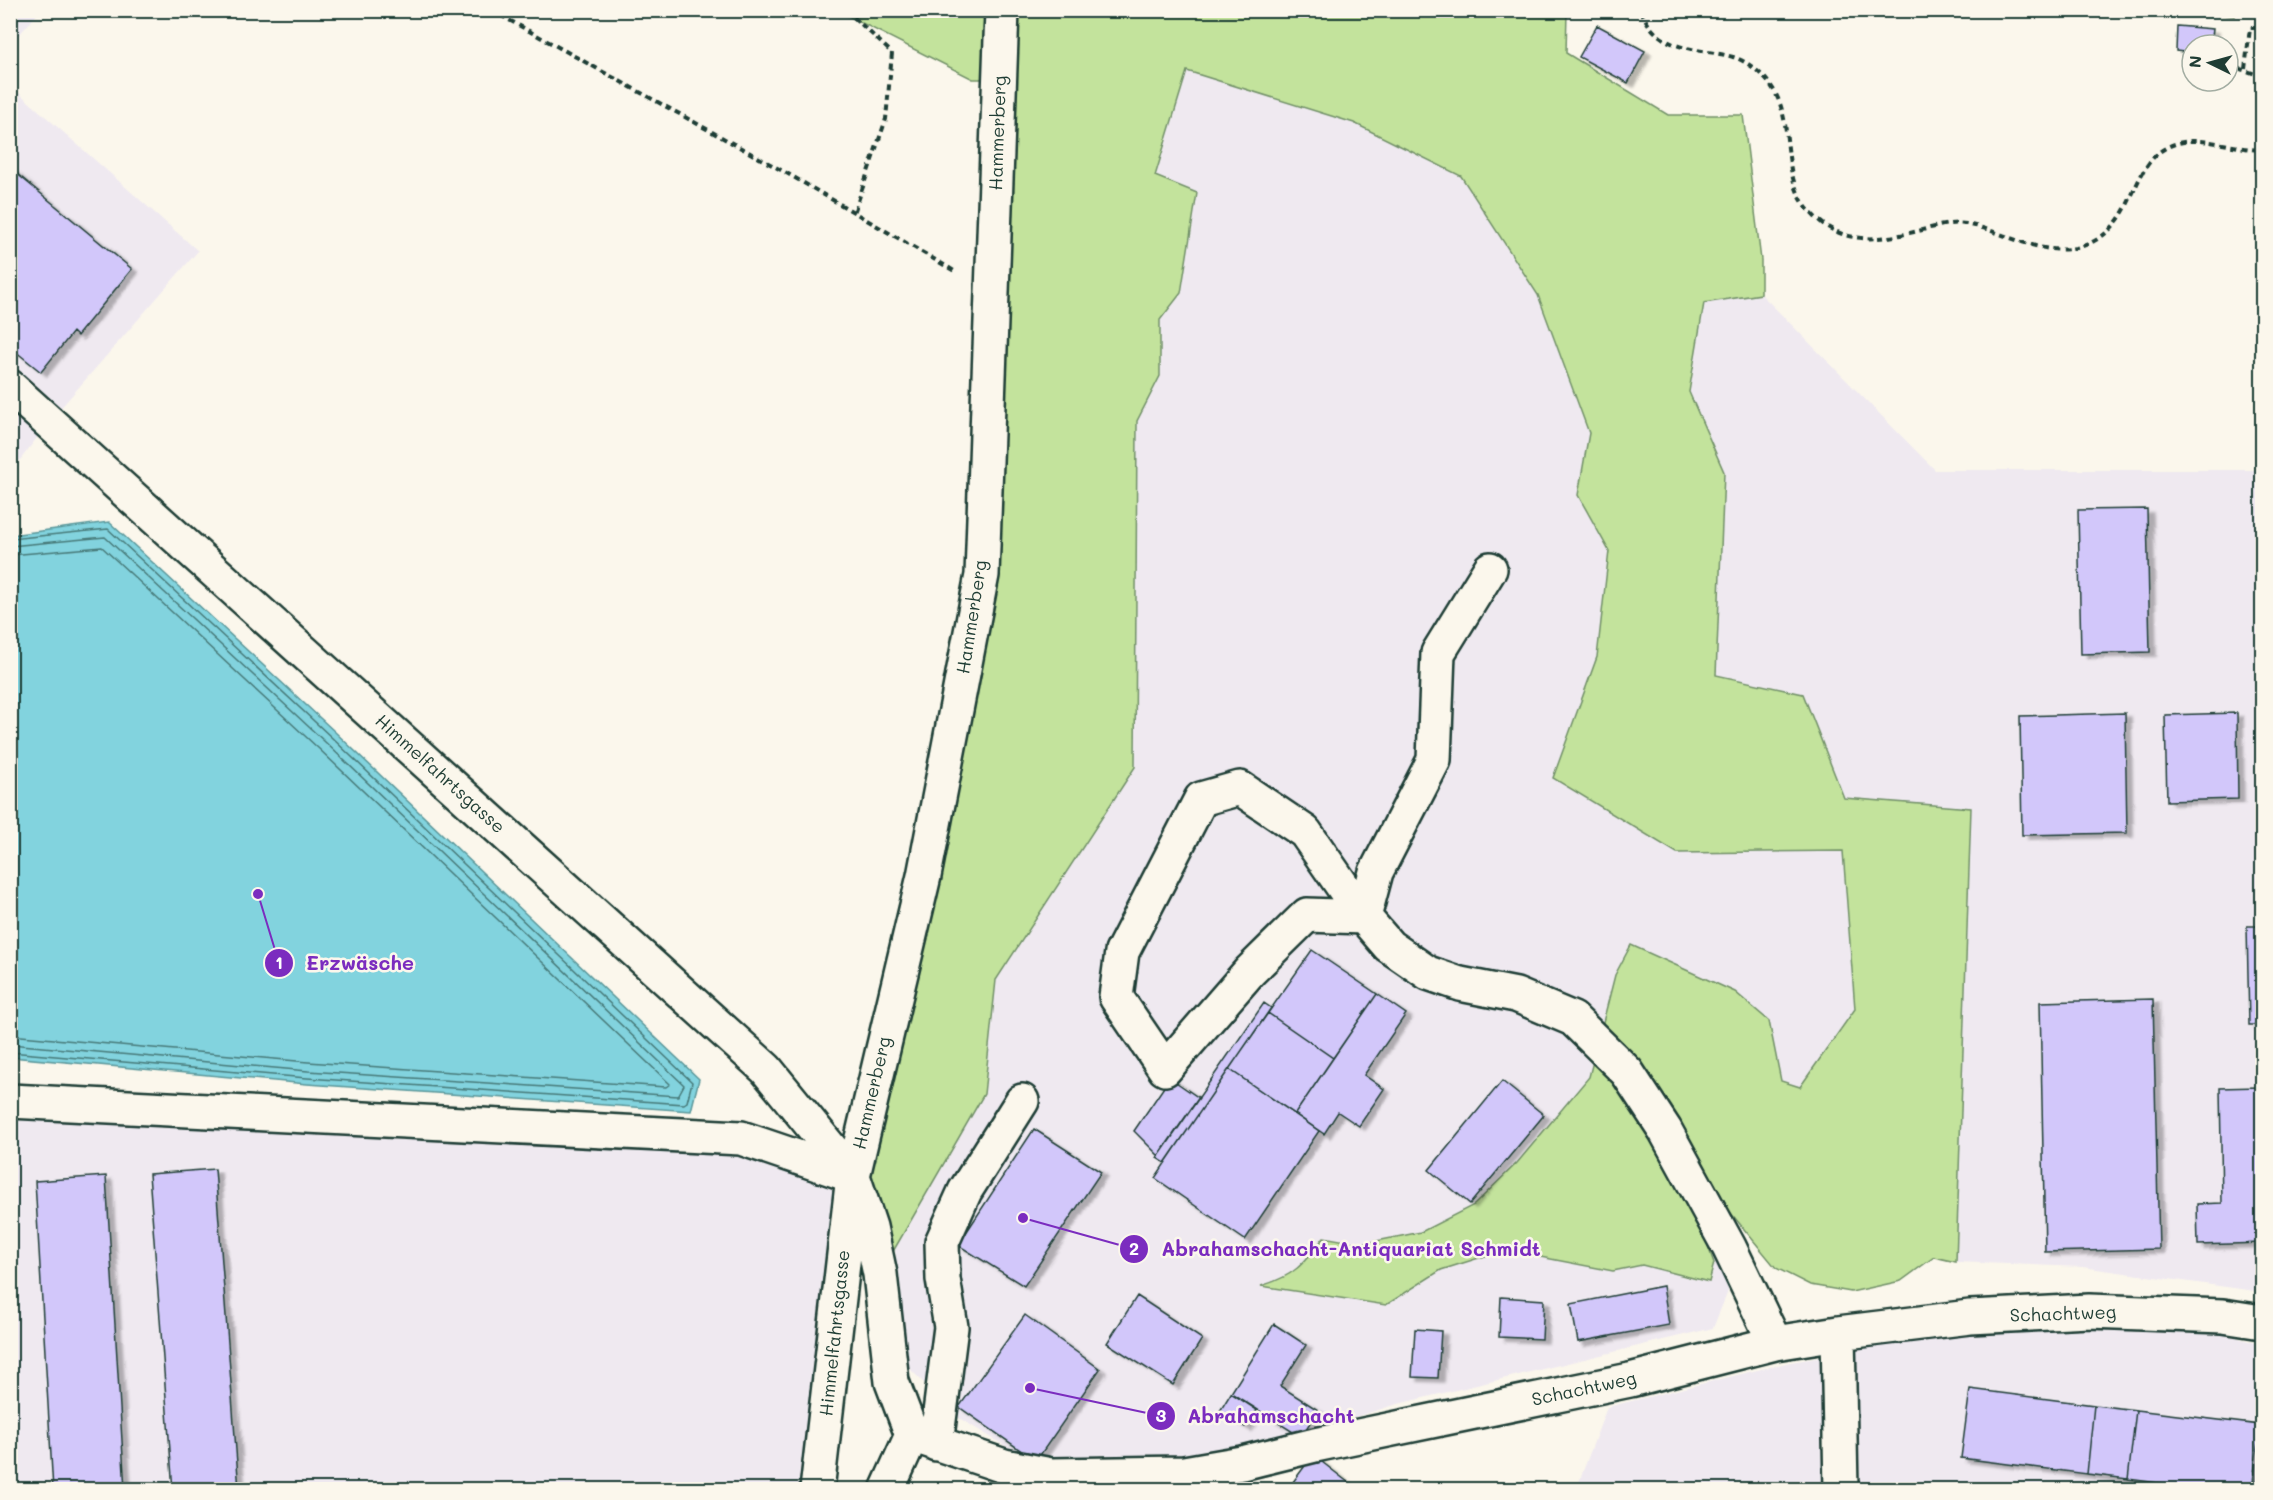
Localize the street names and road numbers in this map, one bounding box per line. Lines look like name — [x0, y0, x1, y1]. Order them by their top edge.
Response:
street label: Hammerberg — [983, 75, 1011, 191]
street label: Hammerberg — [950, 558, 992, 676]
street label: Himmelfahrtsgasse — [371, 708, 511, 838]
street label: Hammerberg — [846, 1034, 896, 1152]
street label: Himmelfahrtsgasse — [813, 1249, 855, 1417]
street label: Schachtweg — [2009, 1299, 2116, 1327]
street label: Schachtweg — [1529, 1365, 1638, 1411]

